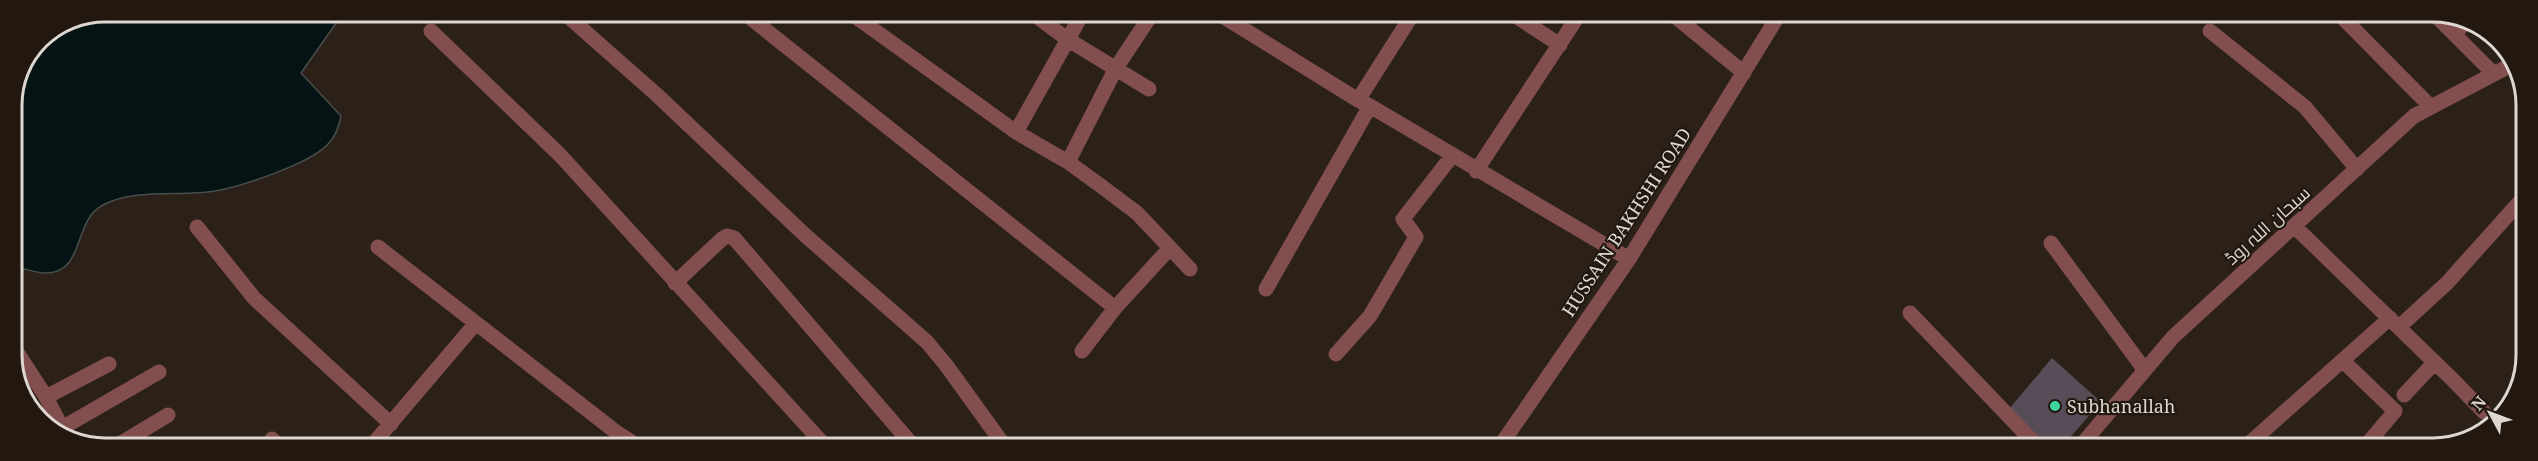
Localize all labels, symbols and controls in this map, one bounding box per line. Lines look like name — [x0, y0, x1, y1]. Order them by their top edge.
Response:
street label: HUSSAIN BAKHSHI ROAD — [1556, 123, 1696, 321]
street label: سبحان اللہ روڈ — [2219, 180, 2315, 270]
north arrow — [2460, 383, 2520, 443]
text: N — [2466, 391, 2491, 415]
place label: Subhanallah — [2067, 394, 2175, 418]
marker: Subhanallah — [2048, 399, 2062, 413]

